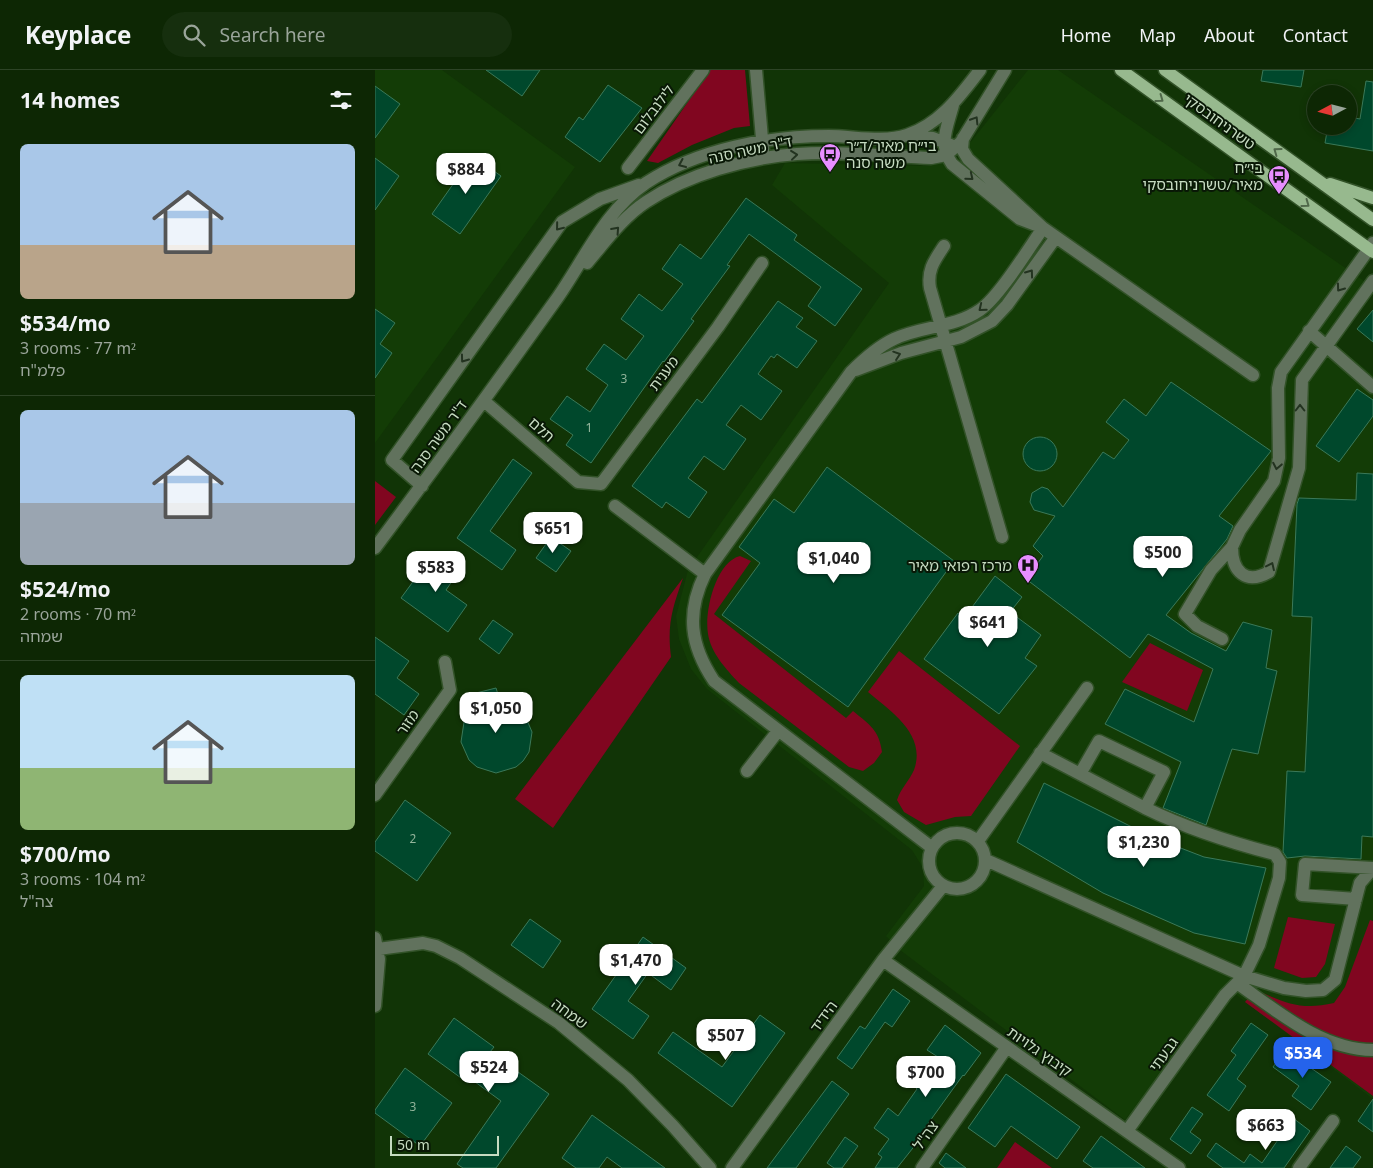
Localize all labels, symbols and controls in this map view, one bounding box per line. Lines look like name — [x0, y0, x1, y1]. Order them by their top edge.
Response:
search box — [162, 12, 512, 57]
text: Keyplace — [25, 18, 132, 51]
icon: search — [180, 21, 208, 49]
text: Search here — [220, 22, 326, 48]
text: Home — [1061, 23, 1111, 47]
text: Map — [1139, 23, 1176, 47]
text: About — [1204, 23, 1255, 47]
text: Contact — [1283, 23, 1348, 47]
street label: לילנבלום — [628, 80, 678, 138]
north arrow — [1307, 85, 1357, 135]
map controls — [1307, 85, 1357, 135]
text: 14 homes — [20, 86, 120, 114]
icon: filters — [327, 86, 355, 114]
street label: טשרניחובסקי — [1180, 88, 1260, 154]
one-way arrow — [1155, 92, 1164, 102]
one-way arrow — [968, 117, 978, 126]
street label: ד"ר משה סנה — [706, 130, 794, 168]
place label: בי״ח מאיר/ד״ר משה סנה — [846, 135, 937, 172]
bus stop icon: בי״ח מאיר/ד״ר משה סנה — [818, 142, 842, 173]
one-way arrow — [1273, 148, 1283, 157]
one-way arrow — [791, 150, 799, 161]
pin: $884 — [436, 152, 496, 195]
place label: בי״ח מאיר/טשרניחובסקי — [1143, 157, 1263, 194]
text: $884 — [447, 158, 485, 180]
one-way arrow — [678, 158, 687, 169]
bus stop icon: בי״ח מאיר/טשרניחובסקי — [1267, 164, 1291, 195]
one-way arrow — [964, 172, 973, 181]
icon: home — [143, 177, 233, 267]
one-way arrow — [1301, 198, 1310, 207]
one-way arrow — [556, 222, 565, 231]
one-way arrow — [611, 226, 620, 235]
one-way arrow — [1024, 269, 1033, 279]
one-way arrow — [1337, 282, 1346, 292]
one-way arrow — [978, 302, 987, 311]
text: $534/mo — [20, 309, 111, 337]
text: 3 rooms · 77 m² — [20, 337, 136, 359]
street label: מענית — [643, 351, 683, 394]
one-way arrow — [892, 351, 901, 361]
one-way arrow — [461, 353, 470, 363]
text: פלמ"ח — [20, 359, 65, 381]
house number: 3 — [621, 370, 628, 387]
street label: ד"ר משה סנה — [405, 396, 471, 476]
one-way arrow — [1295, 403, 1306, 411]
street label: תלם — [525, 412, 559, 446]
house number: 1 — [586, 419, 592, 436]
icon: home — [143, 442, 233, 532]
one-way arrow — [1272, 462, 1283, 471]
pin: $651 — [523, 512, 583, 554]
text: $651 — [534, 517, 572, 539]
pin: $500 — [1133, 536, 1193, 578]
text: $500 — [1144, 541, 1182, 563]
pin: $1,040 — [793, 542, 875, 584]
text: $1,040 — [809, 547, 859, 569]
pin: $583 — [406, 550, 466, 593]
hospital icon: מרכז רפואי מאיר — [1016, 553, 1040, 584]
place label: מרכז רפואי מאיר — [908, 555, 1012, 575]
text: $583 — [417, 556, 455, 578]
one-way arrow — [1265, 562, 1275, 571]
text: $524/mo — [20, 575, 111, 603]
text: 2 rooms · 70 m² — [20, 603, 136, 625]
pin: $641 — [958, 606, 1018, 648]
text: $641 — [969, 611, 1007, 633]
text: שמחה — [20, 625, 63, 647]
pin: $1,050 — [455, 692, 537, 734]
text: $1,050 — [471, 697, 521, 719]
street label: מזור — [391, 705, 423, 739]
icon: home — [143, 707, 233, 797]
pin: $1,230 — [1103, 826, 1185, 868]
house number: 2 — [410, 830, 417, 847]
text: $1,230 — [1119, 831, 1169, 853]
text: $700/mo — [20, 840, 111, 868]
text: 3 rooms · 104 m² — [20, 868, 145, 890]
text: צה"ל — [20, 890, 54, 912]
pin: $1,470 — [595, 944, 677, 986]
text: $1,470 — [611, 949, 661, 971]
street label: שמחה — [548, 993, 592, 1033]
street label: הידיד — [805, 996, 841, 1036]
pin: $507 — [696, 1018, 756, 1061]
street label: קיבוץ גלויות — [1004, 1021, 1076, 1081]
text: $507 — [707, 1024, 745, 1046]
street label: גבעתי — [1144, 1033, 1182, 1075]
pin: $534 — [1273, 1036, 1333, 1079]
text: $534 — [1284, 1042, 1322, 1064]
pin: $524 — [459, 1050, 519, 1093]
text: $524 — [470, 1056, 508, 1078]
pin: $700 — [896, 1056, 956, 1098]
text: $700 — [907, 1061, 945, 1083]
house number: 3 — [410, 1098, 417, 1115]
pin: $663 — [1236, 1108, 1296, 1151]
text: $663 — [1247, 1114, 1285, 1136]
street label: צה"ל — [908, 1116, 942, 1154]
scale bar — [390, 1133, 499, 1156]
text: 50 m — [397, 1135, 430, 1154]

